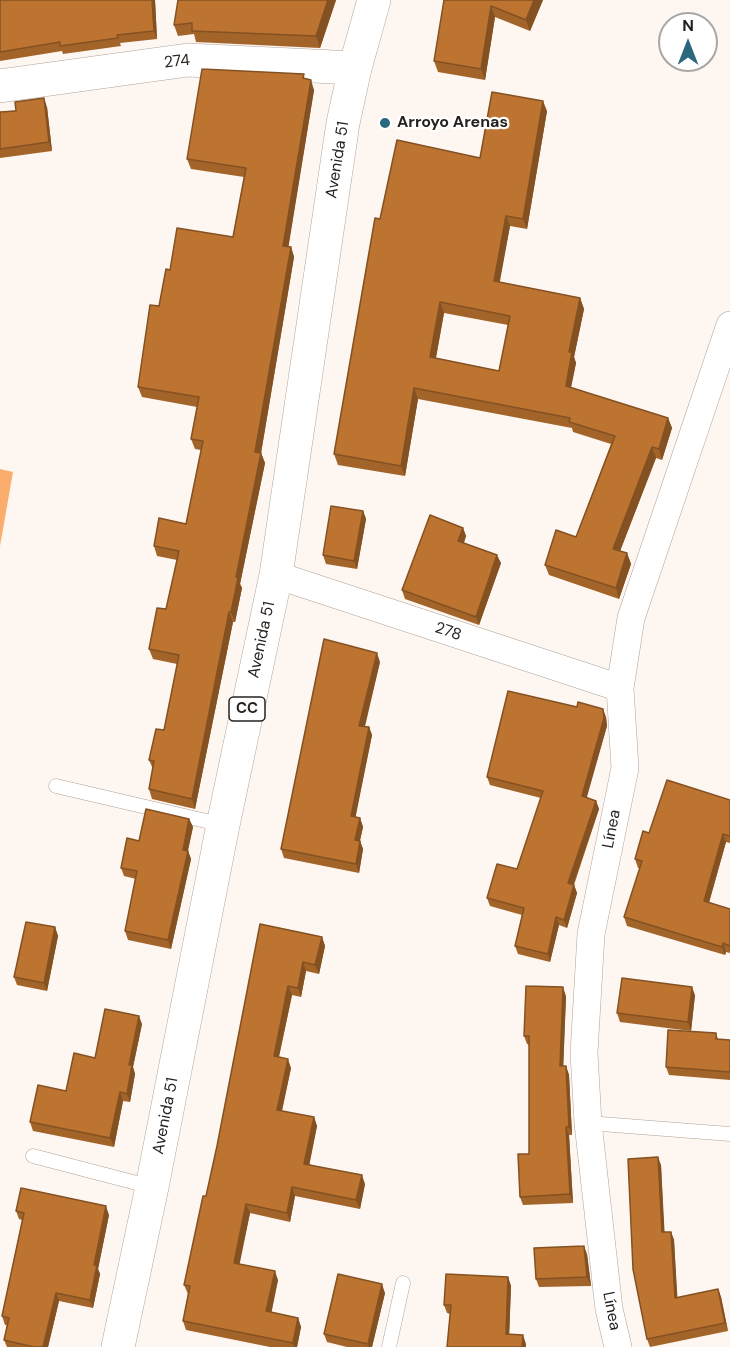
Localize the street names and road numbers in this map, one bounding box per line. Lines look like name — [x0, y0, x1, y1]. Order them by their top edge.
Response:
street label: 274 — [163, 51, 191, 73]
street label: Avenida 51 — [322, 120, 354, 200]
street label: Avenida 51 — [245, 600, 279, 680]
street label: 278 — [432, 619, 464, 645]
road number: CC — [229, 697, 265, 721]
street label: Línea — [599, 808, 625, 850]
street label: Avenida 51 — [149, 1076, 183, 1156]
street label: Línea — [598, 1290, 624, 1332]

